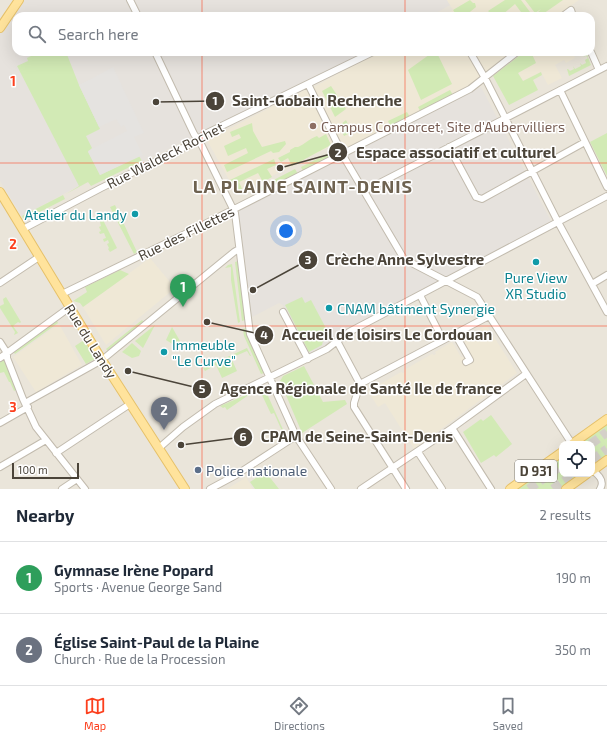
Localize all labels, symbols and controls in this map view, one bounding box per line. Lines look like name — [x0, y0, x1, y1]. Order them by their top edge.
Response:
search box — [12, 12, 595, 56]
icon: search — [26, 23, 48, 45]
text: Search here — [58, 25, 139, 43]
text: 1 — [10, 73, 16, 89]
callout: Saint-Gobain Recherche — [205, 88, 410, 115]
text: Saint-Gobain Recherche — [232, 91, 402, 109]
text: 1 — [212, 93, 218, 107]
street label: Rue Waldeck Rochet — [104, 118, 226, 192]
place label: Campus Condorcet, Site d'Aubervilliers — [321, 118, 565, 135]
marker: Campus Condorcet, Site d'Aubervilliers — [308, 121, 318, 131]
callout: Espace associatif et culturel — [328, 139, 564, 166]
text: Espace associatif et culturel — [356, 143, 556, 161]
text: 2 — [335, 145, 342, 159]
district label: LA PLAINE SAINT-DENIS — [193, 175, 413, 197]
street label: Rue des Fillettes — [135, 202, 237, 264]
place label: Atelier du Landy — [24, 206, 128, 223]
marker: Atelier du Landy — [130, 209, 140, 219]
your location — [276, 221, 296, 241]
text: 2 — [9, 236, 17, 252]
callout: Crèche Anne Sylvestre — [298, 246, 493, 273]
text: Crèche Anne Sylvestre — [326, 250, 484, 269]
text: 3 — [305, 252, 312, 266]
marker: Pure View XR Studio — [531, 257, 541, 267]
place label: Pure View XR Studio — [504, 269, 568, 302]
pin: 1 — [170, 274, 196, 307]
place label: CNAM bâtiment Synergie — [337, 300, 495, 317]
street label: Rue du Landy — [61, 301, 121, 382]
marker: CNAM bâtiment Synergie — [324, 303, 334, 313]
callout: Accueil de loisirs Le Cordouan — [254, 321, 501, 348]
text: Accueil de loisirs Le Cordouan — [282, 325, 492, 343]
text: 4 — [260, 327, 268, 341]
place label: Immeuble "Le Curve" — [172, 336, 236, 369]
marker: Immeuble "Le Curve" — [159, 347, 169, 357]
callout: Agence Régionale de Santé Ile de france — [192, 375, 510, 402]
text: Agence Régionale de Santé Ile de france — [220, 379, 502, 397]
text: 5 — [199, 381, 206, 395]
pin: 2 — [151, 397, 177, 430]
text: 3 — [9, 399, 17, 415]
callout: CPAM de Seine-Saint-Denis — [233, 424, 462, 451]
text: CPAM de Seine-Saint-Denis — [261, 427, 453, 445]
text: 6 — [239, 429, 247, 443]
map controls — [559, 441, 595, 477]
button: locate — [559, 441, 595, 477]
road number: D 931 — [515, 460, 557, 482]
scale bar — [12, 461, 79, 480]
place label: Police nationale — [206, 462, 307, 479]
text: 100 m — [18, 463, 48, 476]
marker: Police nationale — [193, 465, 203, 475]
text: Nearby — [16, 505, 74, 525]
text: 2 results — [539, 507, 591, 523]
text: Gymnase Irène Popard — [54, 561, 213, 579]
text: 1 — [26, 570, 32, 586]
text: 190 m — [556, 570, 591, 586]
text: Sports · Avenue George Sand — [54, 579, 222, 595]
text: Église Saint-Paul de la Plaine — [54, 633, 259, 651]
text: 2 — [25, 642, 33, 658]
text: 350 m — [555, 642, 591, 658]
text: Church · Rue de la Procession — [54, 651, 225, 667]
tab: Map — [84, 695, 106, 732]
tab: Directions — [274, 695, 325, 732]
tab: Saved — [493, 695, 523, 732]

